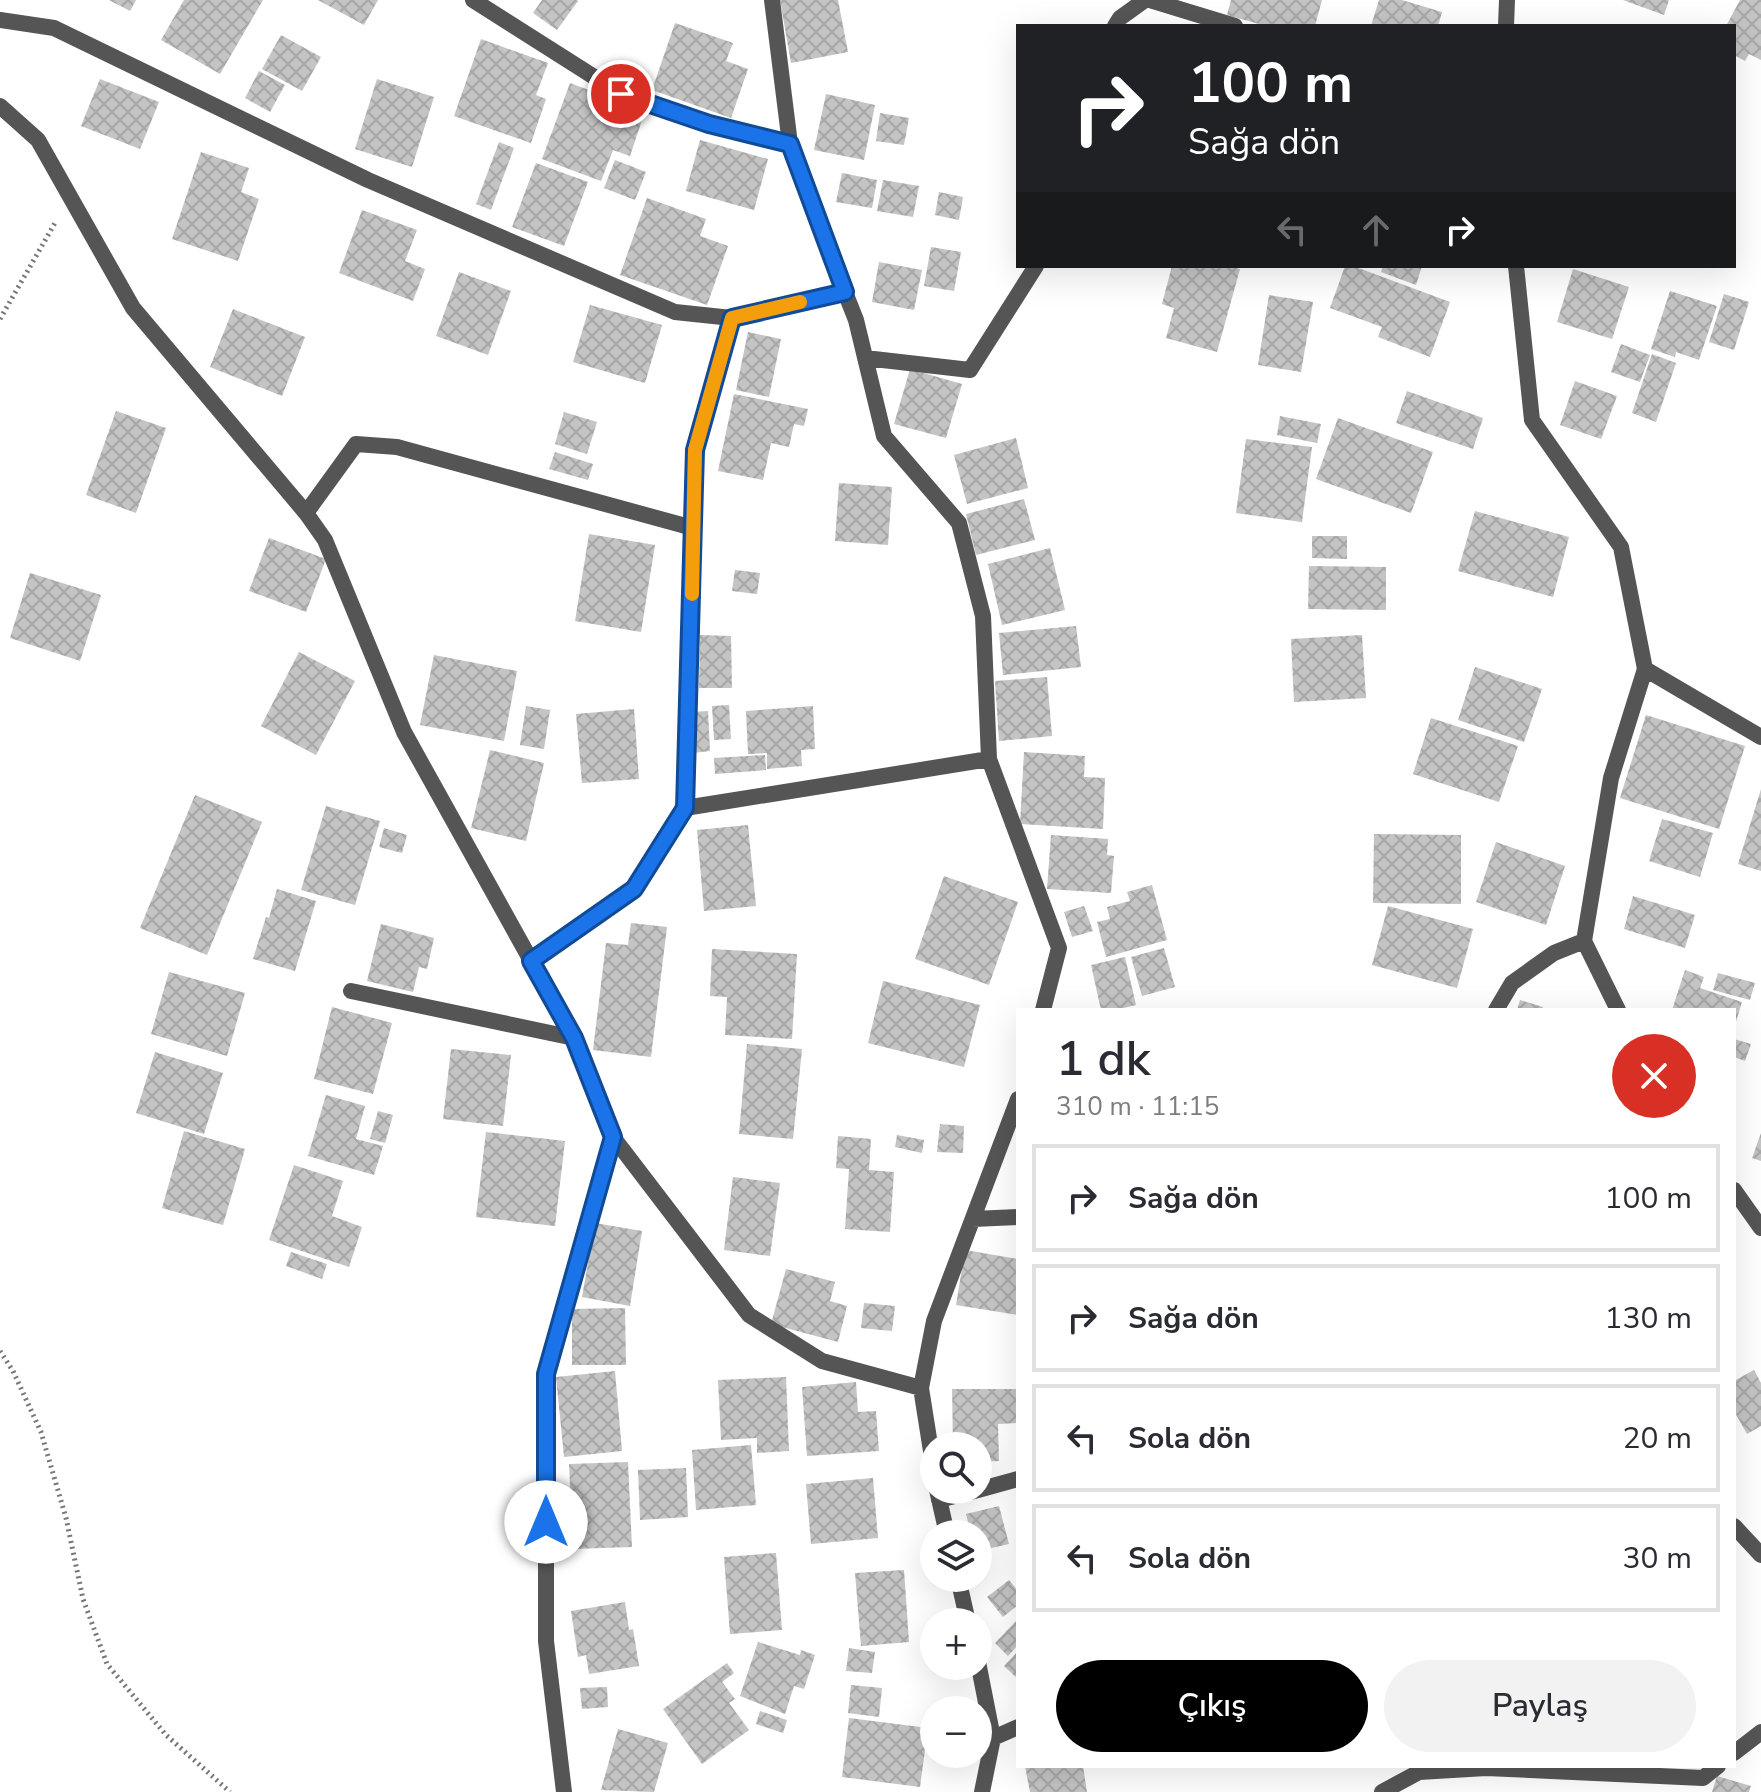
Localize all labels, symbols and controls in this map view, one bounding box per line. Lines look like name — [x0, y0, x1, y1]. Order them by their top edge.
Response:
text: 100 m — [1188, 45, 1353, 122]
icon: right — [1056, 56, 1160, 160]
pin — [587, 60, 655, 128]
icon: arrive — [599, 72, 643, 116]
text: Sağa dön — [1188, 118, 1340, 167]
icon: left — [1270, 208, 1314, 252]
icon: ahead — [1354, 208, 1398, 252]
icon: right — [1438, 208, 1482, 252]
text: 1 dk — [1056, 1026, 1151, 1092]
button: close — [1612, 1034, 1696, 1118]
text: 310 m · 11:15 — [1056, 1089, 1219, 1124]
icon: right — [1060, 1176, 1104, 1220]
text: Sağa dön — [1128, 1178, 1259, 1219]
text: 100 m — [1605, 1178, 1692, 1219]
icon: right — [1060, 1296, 1104, 1340]
text: Sağa dön — [1128, 1298, 1259, 1339]
text: 130 m — [1605, 1298, 1692, 1339]
icon: left — [1060, 1416, 1104, 1460]
text: Sola dön — [1128, 1418, 1251, 1459]
text: 20 m — [1623, 1418, 1692, 1459]
map controls — [920, 1432, 992, 1768]
button: search — [920, 1432, 992, 1504]
position arrow — [504, 1480, 588, 1564]
button: layers — [920, 1520, 992, 1592]
icon: left — [1060, 1536, 1104, 1580]
text: Sola dön — [1128, 1538, 1251, 1579]
text: 30 m — [1623, 1538, 1692, 1579]
button: + — [920, 1608, 992, 1680]
button: Çıkış — [1056, 1660, 1368, 1752]
button: Paylaş — [1384, 1660, 1696, 1752]
button: − — [920, 1696, 992, 1768]

